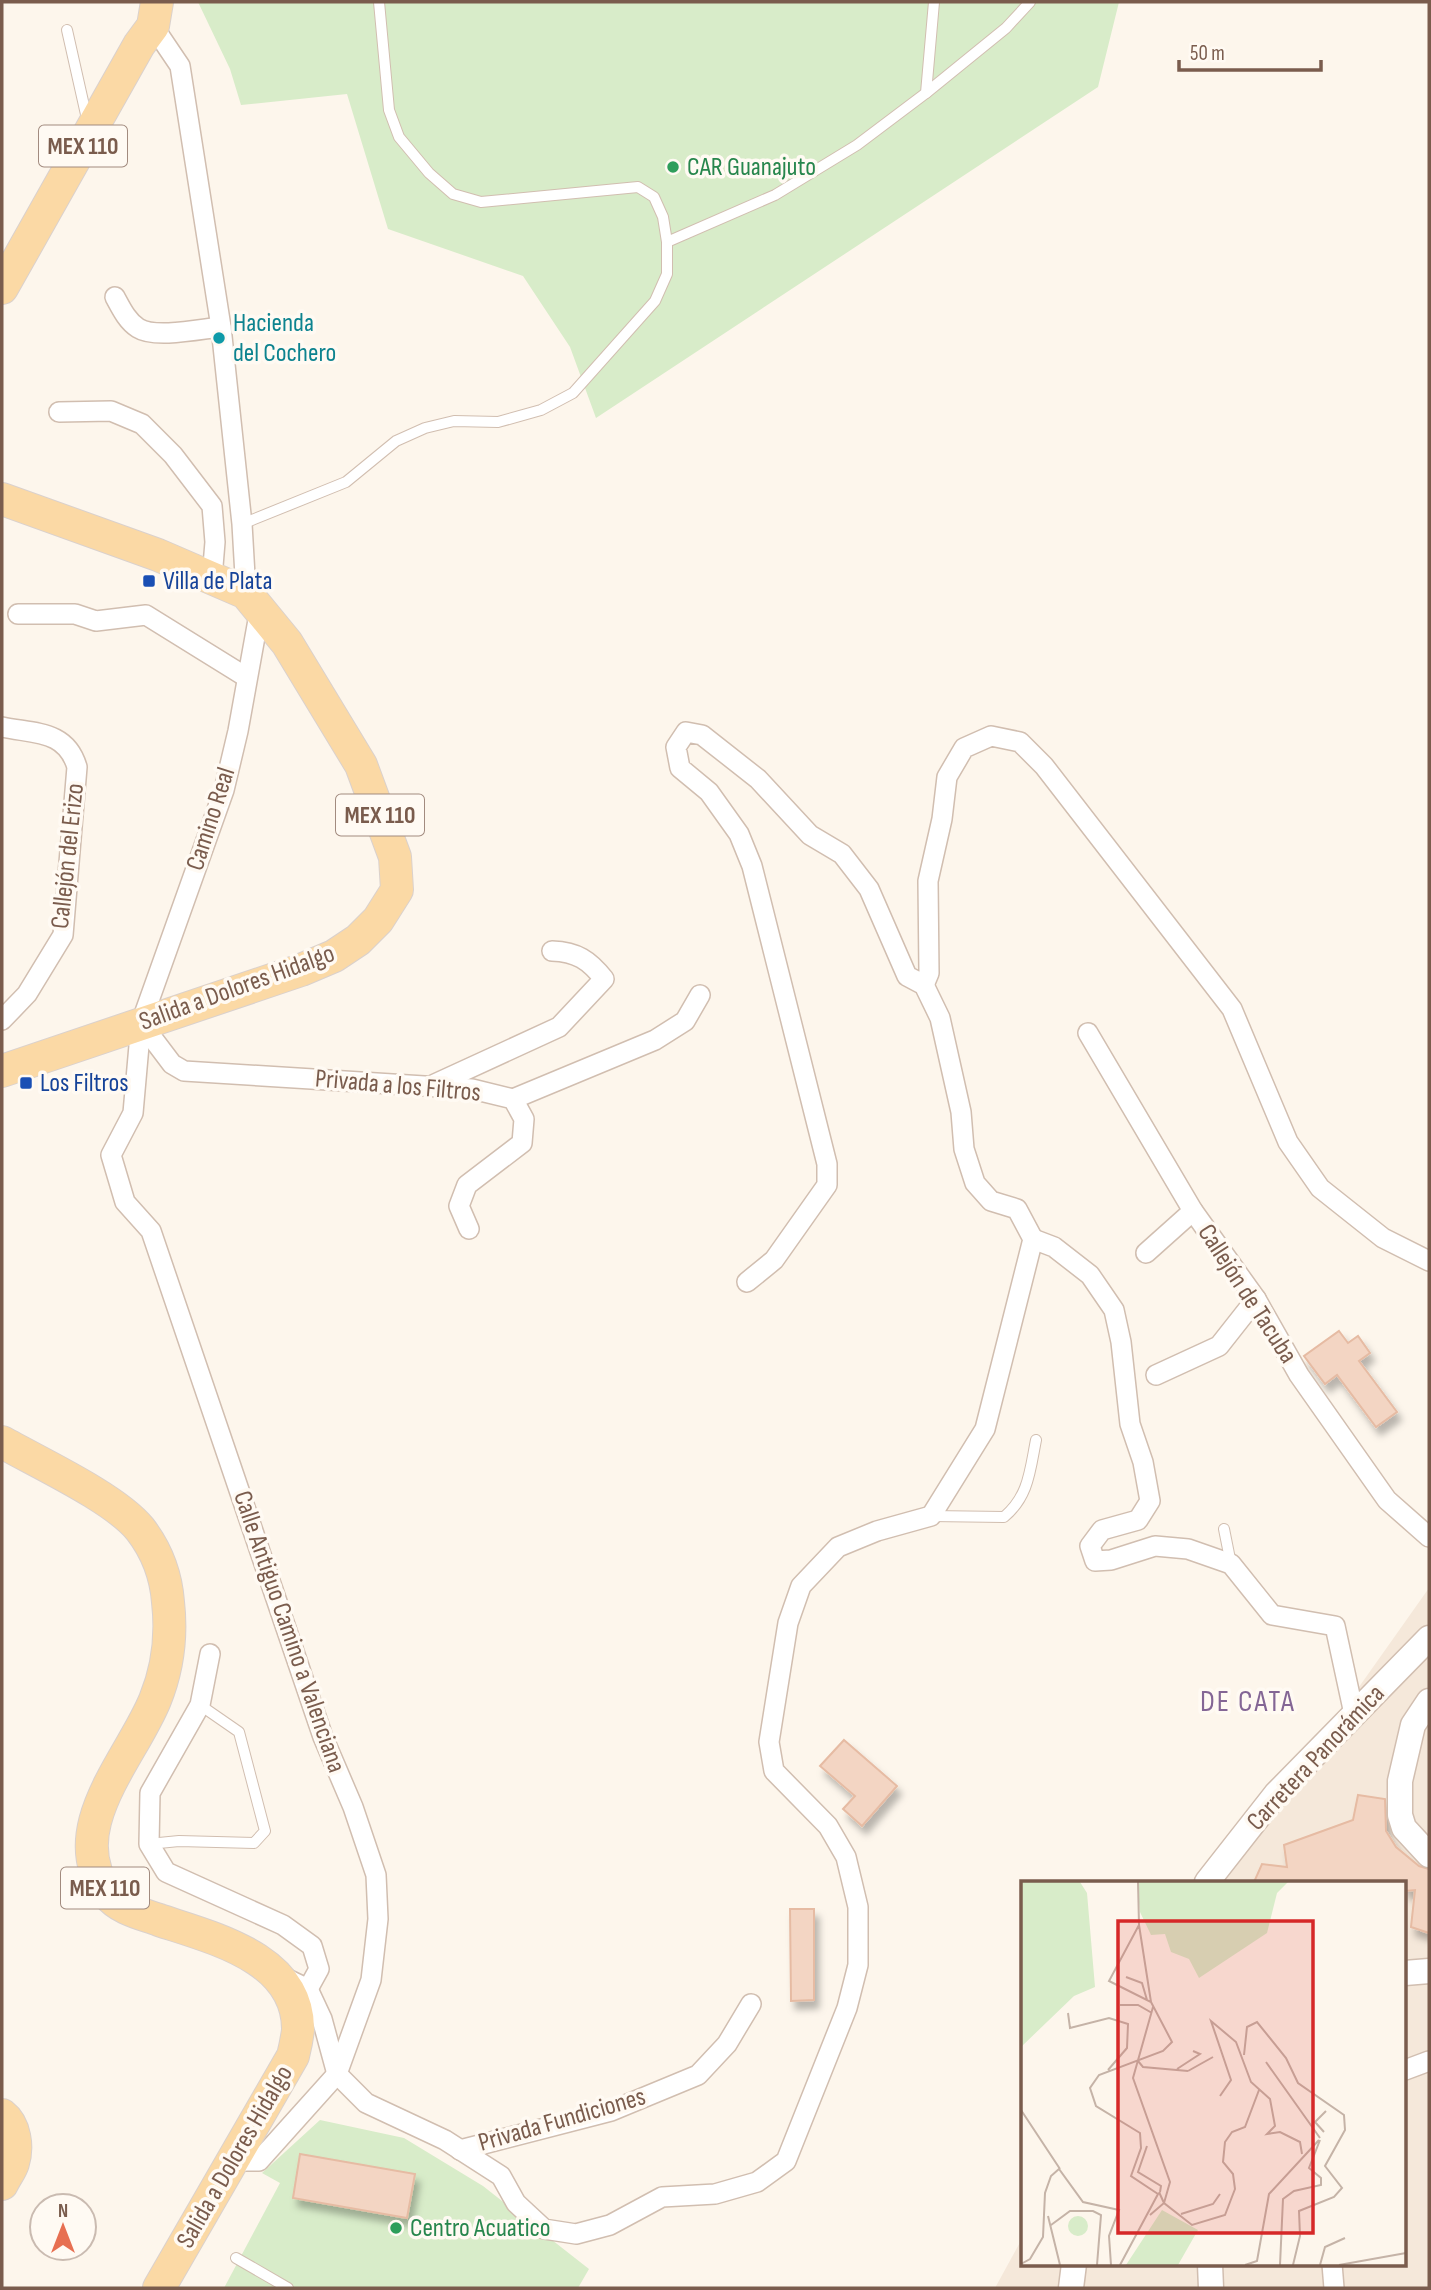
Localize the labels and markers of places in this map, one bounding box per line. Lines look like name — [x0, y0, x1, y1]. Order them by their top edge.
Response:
place label: CAR Guanajuto — [687, 152, 816, 183]
marker: CAR Guanajuto — [665, 159, 681, 175]
place label: Hacienda del Cochero — [233, 308, 336, 369]
marker: Hacienda del Cochero — [211, 330, 227, 346]
place label: Villa de Plata — [163, 566, 272, 597]
marker: Villa de Plata — [141, 573, 157, 589]
place label: Los Filtros — [40, 1068, 129, 1099]
marker: Los Filtros — [18, 1075, 34, 1091]
place label: Centro Acuatico — [410, 2213, 551, 2244]
marker: Centro Acuatico — [388, 2220, 404, 2236]

